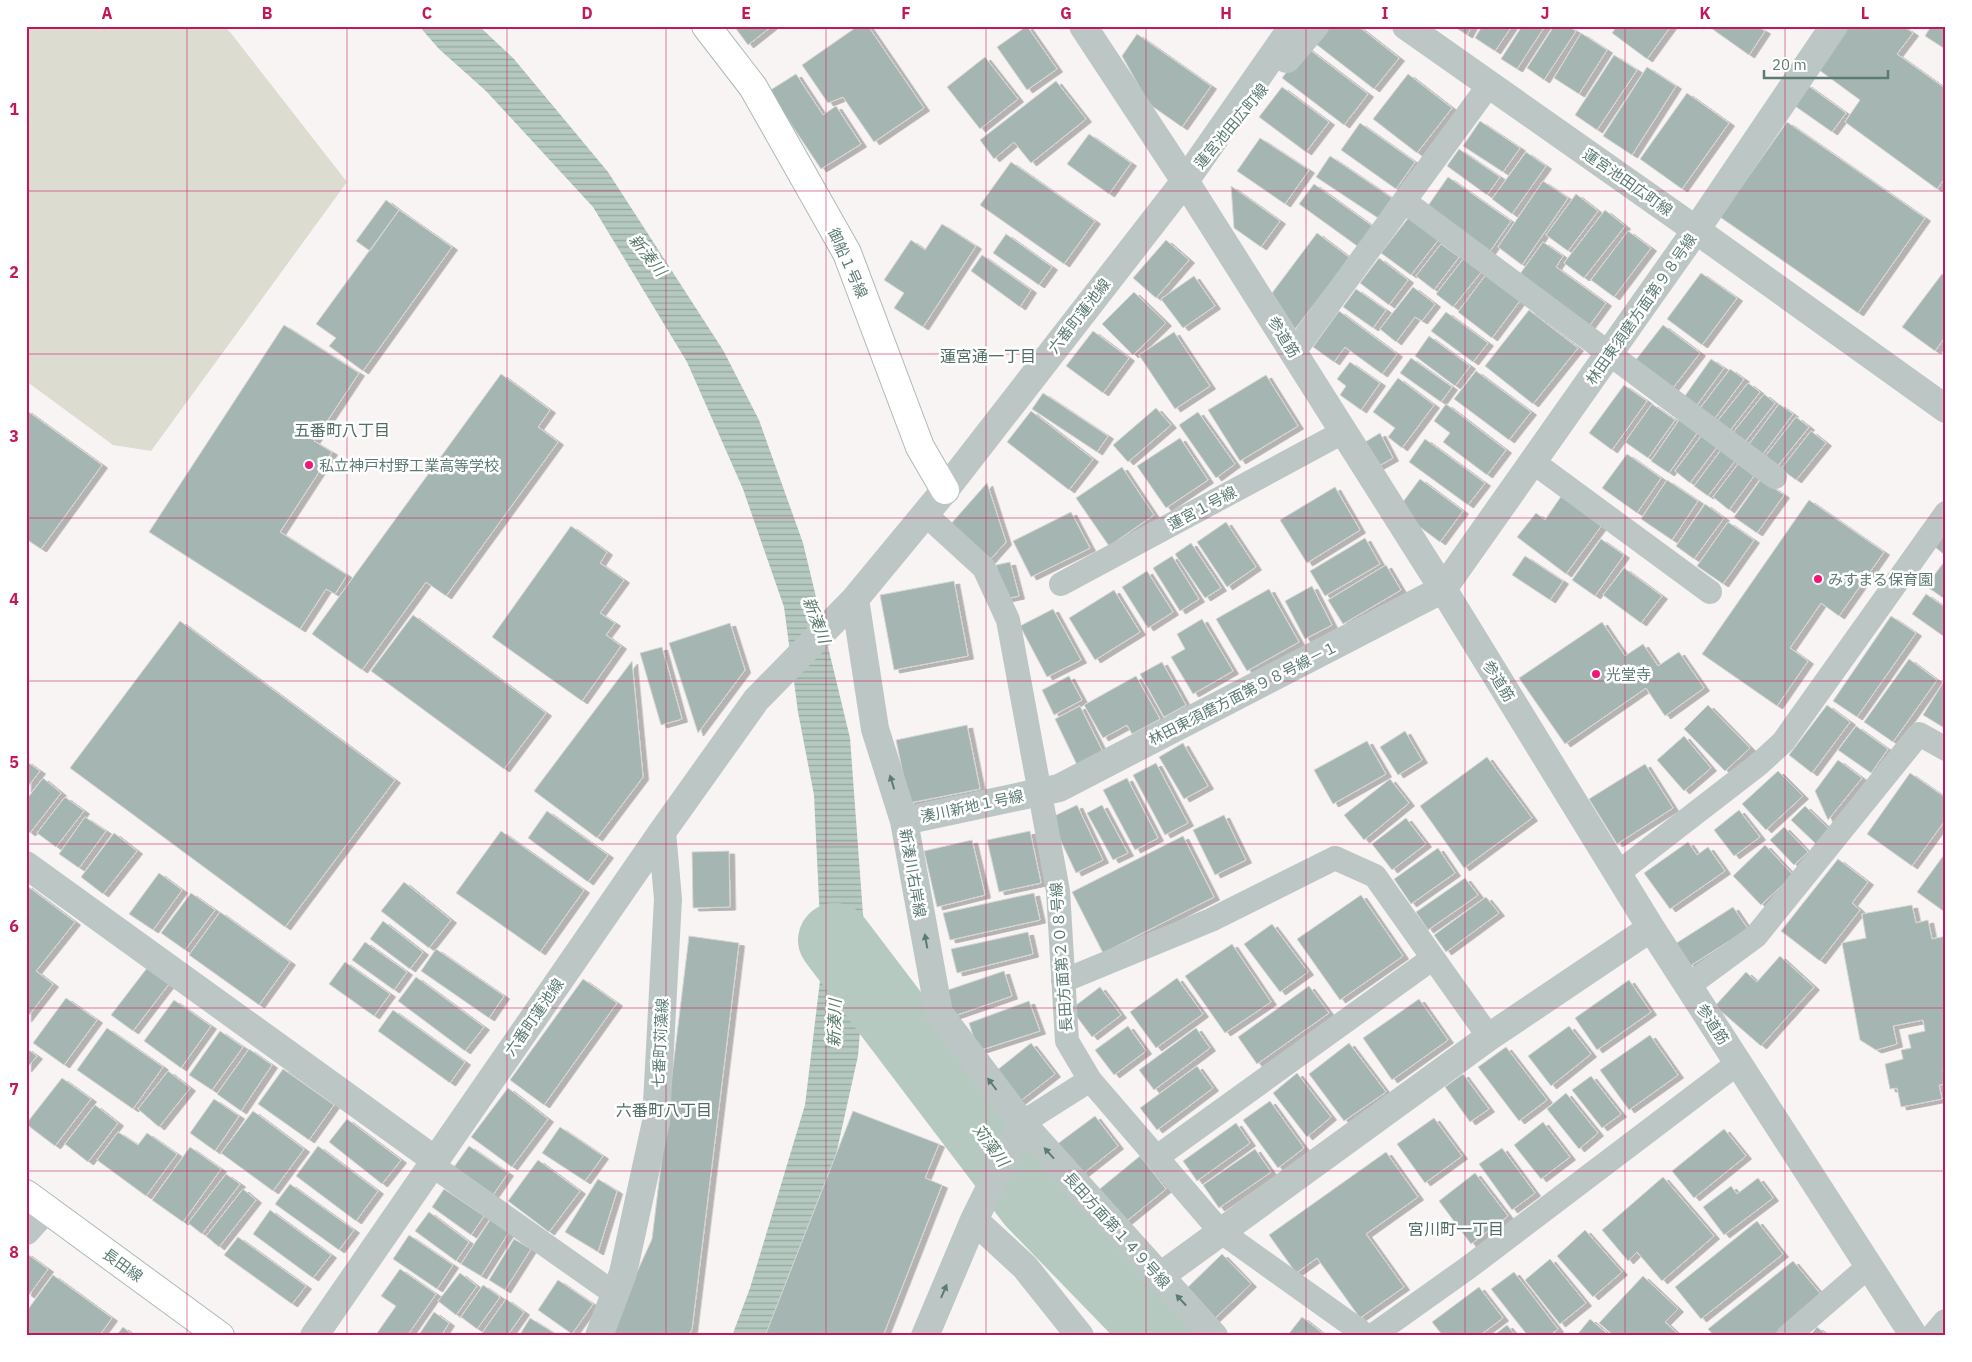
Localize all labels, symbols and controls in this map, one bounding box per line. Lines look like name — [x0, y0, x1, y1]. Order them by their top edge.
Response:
text: A — [102, 3, 113, 23]
text: B — [262, 3, 273, 23]
text: C — [422, 3, 432, 23]
text: D — [581, 3, 593, 23]
text: E — [741, 3, 751, 23]
text: F — [901, 3, 911, 23]
text: G — [1060, 3, 1072, 23]
text: H — [1220, 3, 1232, 23]
text: I — [1382, 3, 1389, 23]
text: J — [1541, 3, 1549, 23]
text: K — [1699, 3, 1711, 23]
text: L — [1861, 3, 1869, 23]
scale bar — [1764, 48, 1888, 80]
text: 20 m — [1772, 55, 1807, 74]
street label: 蓮宮池田広町線 — [1190, 80, 1272, 172]
text: 1 — [9, 99, 19, 119]
street label: 蓮宮池田広町線 — [1580, 144, 1676, 220]
street label: 御船１号線 — [824, 225, 872, 301]
water label: 新湊川 — [625, 230, 672, 281]
street label: 林田東須磨方面第９８号線 — [1582, 230, 1700, 388]
text: 2 — [9, 262, 19, 282]
street label: 六番町蓮池線 — [1044, 275, 1114, 357]
street label: 参道筋 — [1264, 313, 1304, 361]
district label: 蓮宮通一丁目 — [940, 346, 1036, 366]
district label: 五番町八丁目 — [294, 420, 390, 440]
text: 3 — [9, 426, 19, 446]
place label: 私立神戸村野工業高等学校 — [319, 456, 499, 475]
marker: 私立神戸村野工業高等学校 — [303, 459, 315, 471]
street label: 蓮宮１号線 — [1164, 482, 1240, 534]
place label: みすまる保育園 — [1828, 570, 1933, 589]
marker: みすまる保育園 — [1812, 573, 1824, 585]
text: 4 — [9, 589, 19, 609]
water label: 新湊川 — [799, 594, 836, 648]
street label: 林田東須磨方面第９８号線－１ — [1145, 637, 1341, 749]
street label: 参道筋 — [1479, 657, 1519, 705]
place label: 光堂寺 — [1606, 665, 1651, 684]
marker: 光堂寺 — [1590, 668, 1602, 680]
text: 5 — [9, 752, 19, 772]
one-way arrow — [887, 775, 895, 790]
street label: 湊川新地１号線 — [919, 786, 1025, 826]
street label: 新湊川右岸線 — [896, 827, 930, 919]
street label: 長田方面第２０８号線 — [1046, 882, 1076, 1032]
text: 6 — [9, 916, 19, 936]
one-way arrow — [921, 932, 929, 948]
street label: 六番町蓮池線 — [500, 975, 568, 1059]
water label: 新湊川 — [823, 997, 845, 1047]
street label: 七番町苅藻線 — [648, 998, 672, 1088]
street label: 参道筋 — [1693, 1000, 1733, 1048]
one-way arrow — [987, 1078, 998, 1091]
text: 7 — [9, 1079, 19, 1099]
district label: 六番町八丁目 — [616, 1100, 712, 1120]
water label: 苅藻川 — [969, 1120, 1015, 1172]
one-way arrow — [1043, 1148, 1055, 1160]
street label: 長田方面第１４９号線 — [1060, 1168, 1174, 1292]
district label: 宮川町一丁目 — [1408, 1219, 1504, 1239]
text: 8 — [9, 1242, 19, 1262]
street label: 長田線 — [99, 1244, 147, 1286]
one-way arrow — [941, 1284, 949, 1298]
one-way arrow — [1175, 1294, 1187, 1306]

